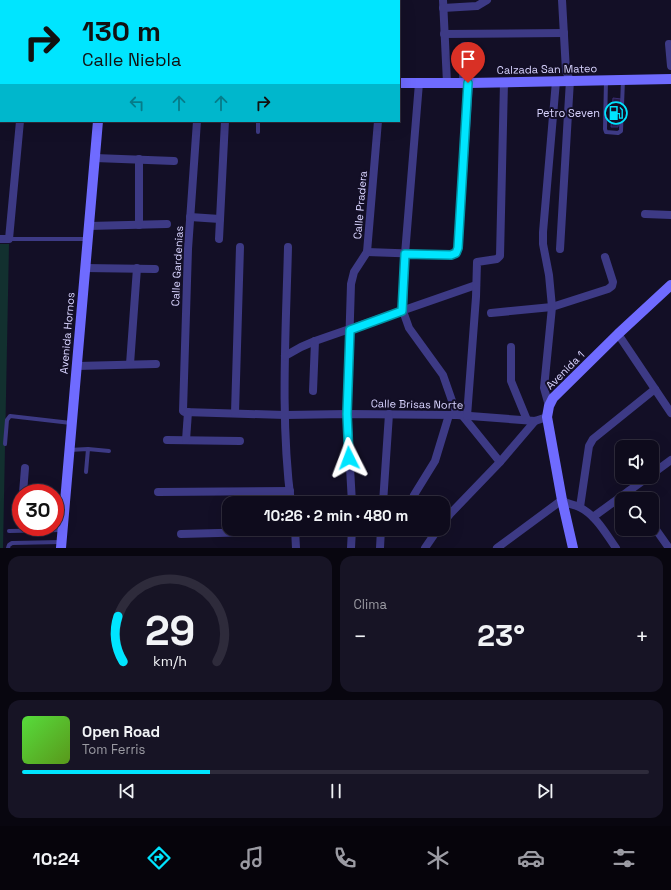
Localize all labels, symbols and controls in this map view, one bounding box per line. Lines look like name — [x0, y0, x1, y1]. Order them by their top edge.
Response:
text: 130 m — [82, 13, 161, 49]
icon: right — [16, 16, 68, 68]
pin — [451, 42, 485, 83]
text: Calle Niebla — [82, 48, 181, 71]
icon: arrive — [457, 48, 479, 70]
street label: Calzada San Mateo — [497, 61, 598, 77]
icon: left — [126, 92, 148, 114]
icon: ahead — [168, 92, 190, 114]
icon: ahead — [210, 92, 232, 114]
icon: right — [252, 92, 274, 114]
fuel station icon: Petro Seven — [603, 100, 629, 126]
place label: Petro Seven — [537, 106, 600, 120]
street label: Calle Pradera — [350, 169, 370, 240]
street label: Calle Gardenias — [168, 225, 186, 307]
street label: Avenida Hornos — [56, 291, 78, 375]
street label: Avenida 1 — [543, 348, 587, 392]
street label: Calle Brisas Norte — [371, 396, 463, 412]
position arrow — [328, 437, 370, 479]
map controls — [615, 440, 659, 536]
button: sound — [615, 440, 659, 484]
speed limit sign: 30 — [12, 484, 64, 536]
button: search — [615, 492, 659, 536]
text: 10:26 · 2 min · 480 m — [264, 506, 408, 525]
text: Clima — [354, 596, 387, 613]
text: 29 — [145, 604, 195, 657]
text: 23° — [477, 616, 525, 655]
text: − — [354, 622, 367, 650]
text: + — [635, 622, 649, 650]
text: km/h — [153, 652, 187, 670]
text: Open Road — [82, 722, 160, 741]
text: Tom Ferris — [82, 741, 145, 758]
icon: previous — [116, 780, 138, 802]
icon: pause — [325, 780, 347, 802]
icon: next — [534, 780, 556, 802]
icon: directions — [145, 844, 173, 872]
icon: music — [238, 844, 266, 872]
icon: phone — [331, 844, 359, 872]
icon: climate — [424, 844, 452, 872]
icon: car — [517, 844, 545, 872]
icon: filters — [610, 844, 638, 872]
text: 10:24 — [33, 847, 80, 870]

